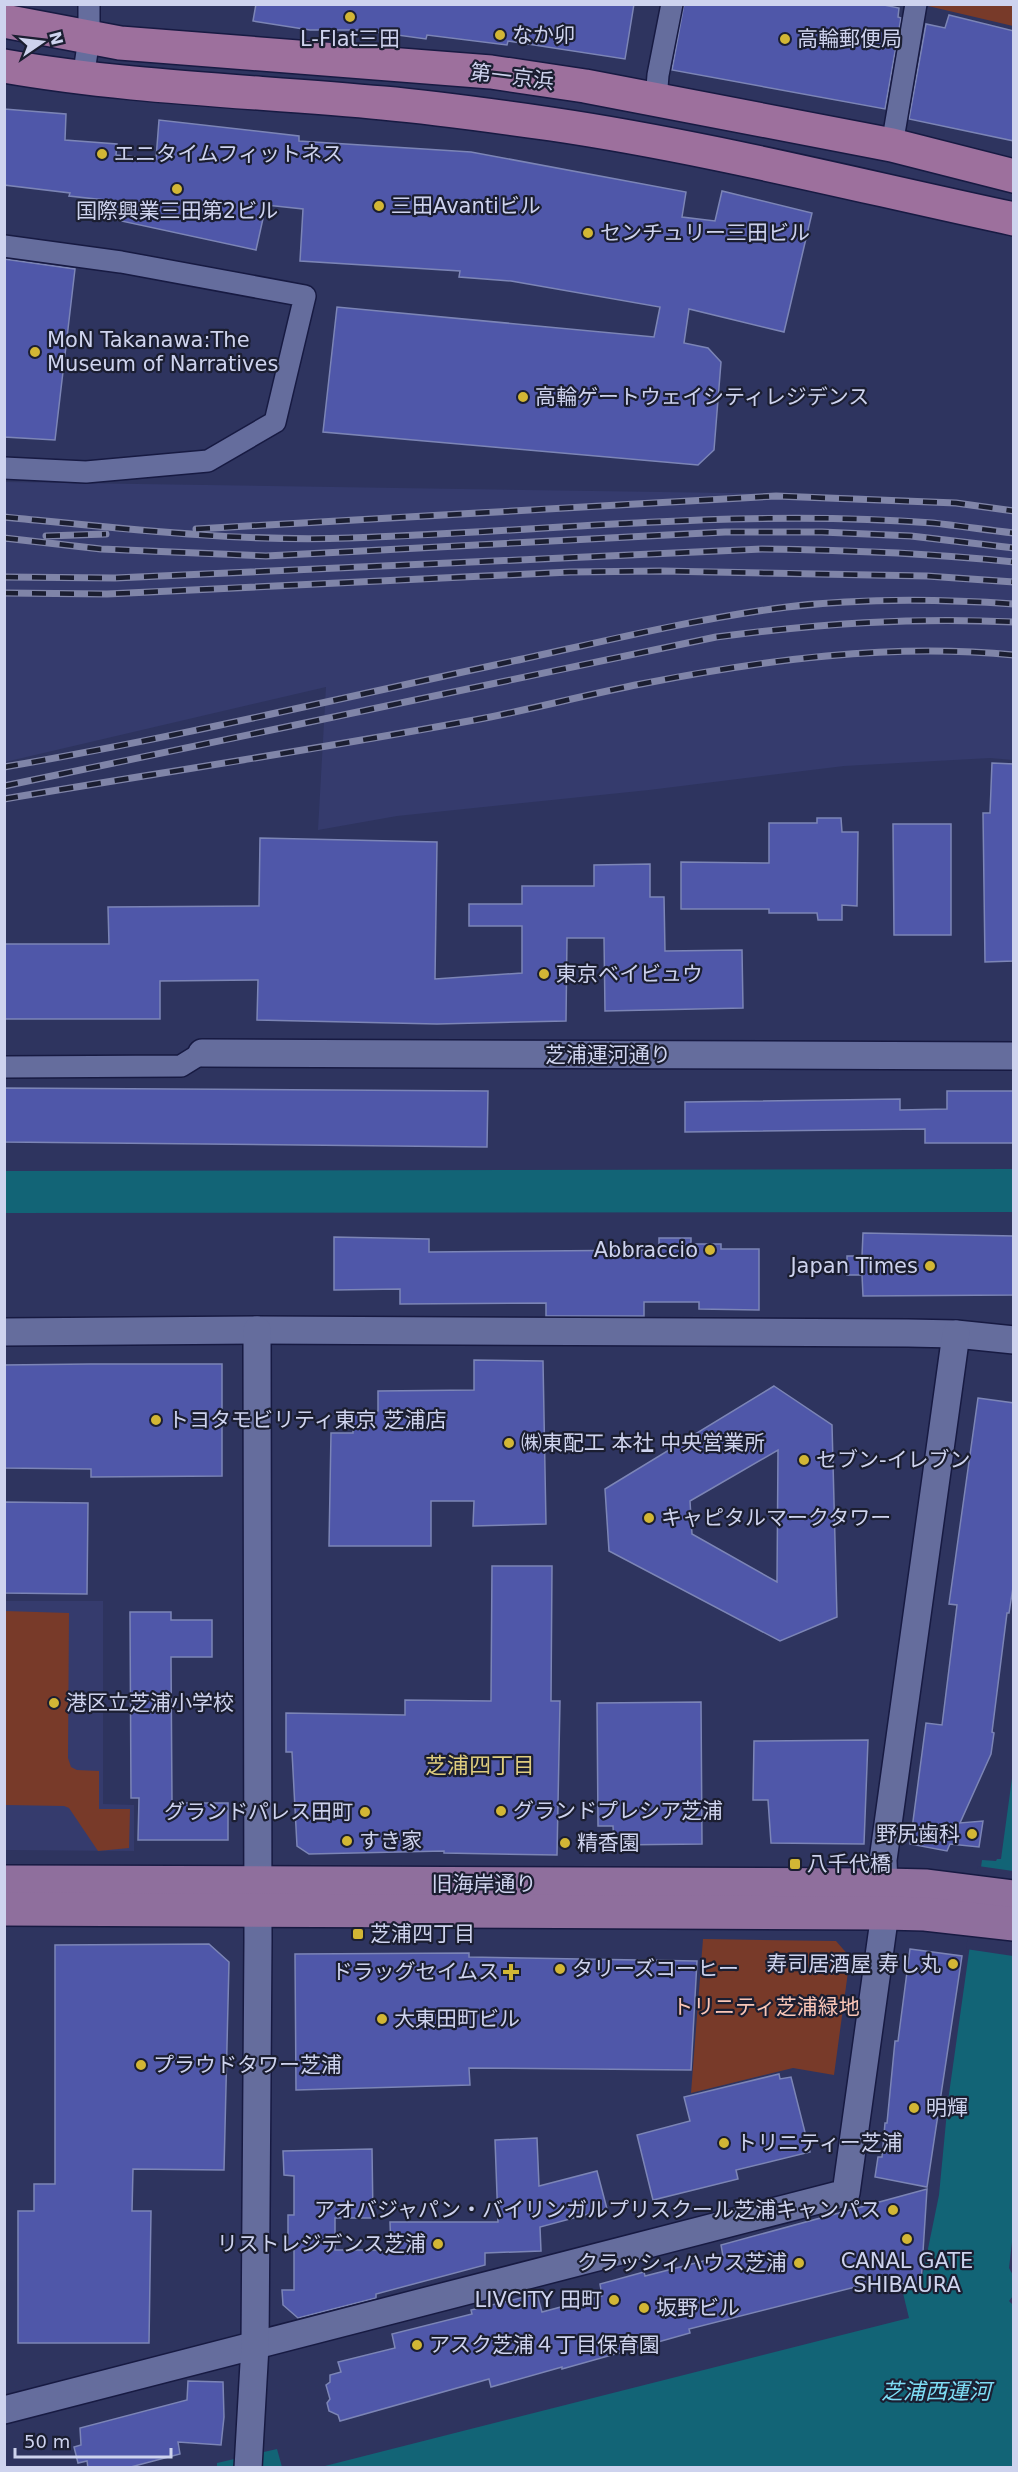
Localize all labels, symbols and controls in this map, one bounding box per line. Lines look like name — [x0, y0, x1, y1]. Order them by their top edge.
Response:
marker: L-Flat三田 — [343, 10, 357, 24]
north arrow — [12, 12, 72, 72]
place label: なか卯 — [512, 23, 575, 47]
place label: L-Flat三田 — [300, 27, 400, 51]
place label: 高輪郵便局 — [797, 27, 902, 51]
marker: なか卯 — [493, 28, 507, 42]
text: N — [45, 30, 67, 47]
marker: 高輪郵便局 — [778, 32, 792, 46]
street label: 第一京浜 — [469, 60, 555, 94]
place label: エニタイムフィットネス — [114, 142, 343, 166]
marker: エニタイムフィットネス — [95, 147, 109, 161]
marker: 国際興業三田第2ビル — [170, 182, 184, 196]
place label: 三田Avantiビル — [391, 194, 541, 218]
place label: 国際興業三田第2ビル — [76, 199, 278, 223]
marker: 三田Avantiビル — [372, 199, 386, 213]
place label: センチュリー三田ビル — [600, 221, 810, 245]
marker: センチュリー三田ビル — [581, 226, 595, 240]
place label: MoN Takanawa:The Museum of Narratives — [47, 328, 278, 376]
marker: MoN Takanawa:The Museum of Narratives — [28, 345, 42, 359]
place label: 高輪ゲートウェイシティレジデンス — [535, 385, 869, 409]
marker: 高輪ゲートウェイシティレジデンス — [516, 390, 530, 404]
place label: 東京ベイビュウ — [556, 962, 703, 986]
marker: 東京ベイビュウ — [537, 967, 551, 981]
street label: 芝浦運河通り — [545, 1043, 671, 1067]
place label: Abbraccio — [594, 1238, 698, 1262]
marker: Abbraccio — [703, 1243, 717, 1257]
place label: Japan Times — [788, 1254, 918, 1278]
marker: Japan Times — [923, 1259, 937, 1273]
place label: トヨタモビリティ東京 芝浦店 — [168, 1408, 446, 1432]
marker: トヨタモビリティ東京 芝浦店 — [149, 1413, 163, 1427]
place label: ㈱東配工 本社 中央営業所 — [521, 1431, 765, 1455]
marker: ㈱東配工 本社 中央営業所 — [502, 1436, 516, 1450]
place label: セブン-イレブン — [816, 1448, 971, 1472]
marker: セブン-イレブン — [797, 1453, 811, 1467]
place label: キャピタルマークタワー — [661, 1506, 891, 1530]
marker: キャピタルマークタワー — [642, 1511, 656, 1525]
place label: 港区立芝浦小学校 — [66, 1691, 234, 1715]
marker: 港区立芝浦小学校 — [47, 1696, 61, 1710]
district label: 芝浦四丁目 — [425, 1753, 535, 1778]
place label: グランドプレシア芝浦 — [513, 1799, 723, 1823]
place label: グランドパレス田町 — [164, 1800, 353, 1824]
marker: グランドプレシア芝浦 — [494, 1804, 508, 1818]
marker: グランドパレス田町 — [358, 1805, 372, 1819]
place label: 野尻歯科 — [876, 1822, 960, 1846]
marker: 野尻歯科 — [965, 1827, 979, 1841]
place label: すき家 — [359, 1829, 422, 1853]
place label: 精香園 — [577, 1831, 640, 1855]
marker: すき家 — [340, 1834, 354, 1848]
marker: 精香園 — [558, 1836, 572, 1850]
place label: 八千代橋 — [807, 1852, 891, 1876]
marker: 八千代橋 — [788, 1857, 802, 1871]
street label: 旧海岸通り — [432, 1872, 537, 1896]
place label: 芝浦四丁目 — [370, 1922, 475, 1946]
marker: 芝浦四丁目 — [351, 1927, 365, 1941]
place label: 寿司居酒屋 寿し丸 — [766, 1952, 941, 1976]
place label: タリーズコーヒー — [572, 1957, 739, 1981]
marker: 寿司居酒屋 寿し丸 — [946, 1957, 960, 1971]
place label: ドラッグセイムス — [331, 1960, 499, 1984]
marker: タリーズコーヒー — [553, 1962, 567, 1976]
marker: ドラッグセイムス — [504, 1965, 518, 1979]
park label: トリニティ芝浦緑地 — [672, 1995, 860, 2019]
place label: 大東田町ビル — [394, 2007, 520, 2031]
marker: 大東田町ビル — [375, 2012, 389, 2026]
place label: プラウドタワー芝浦 — [153, 2053, 342, 2077]
marker: プラウドタワー芝浦 — [134, 2058, 148, 2072]
place label: 明輝 — [926, 2096, 968, 2120]
marker: 明輝 — [907, 2101, 921, 2115]
place label: トリニティー芝浦 — [736, 2131, 903, 2155]
marker: トリニティー芝浦 — [717, 2136, 731, 2150]
place label: アオバジャパン・バイリンガルプリスクール芝浦キャンパス — [314, 2198, 881, 2222]
marker: アオバジャパン・バイリンガルプリスクール芝浦キャンパス — [886, 2203, 900, 2217]
place label: リストレジデンス芝浦 — [216, 2232, 426, 2256]
marker: CANAL GATE SHIBAURA — [900, 2232, 914, 2246]
marker: リストレジデンス芝浦 — [431, 2237, 445, 2251]
place label: CANAL GATE SHIBAURA — [841, 2249, 973, 2297]
place label: クラッシィハウス芝浦 — [577, 2251, 787, 2275]
marker: クラッシィハウス芝浦 — [792, 2256, 806, 2270]
place label: LIVCITY 田町 — [475, 2288, 602, 2312]
marker: LIVCITY 田町 — [607, 2293, 621, 2307]
place label: 坂野ビル — [656, 2296, 740, 2320]
marker: 坂野ビル — [637, 2301, 651, 2315]
place label: アスク芝浦４丁目保育園 — [429, 2333, 660, 2357]
marker: アスク芝浦４丁目保育園 — [410, 2338, 424, 2352]
water label: 芝浦西運河 — [881, 2379, 995, 2404]
scale bar — [15, 2421, 171, 2459]
text: 50 m — [24, 2431, 70, 2452]

